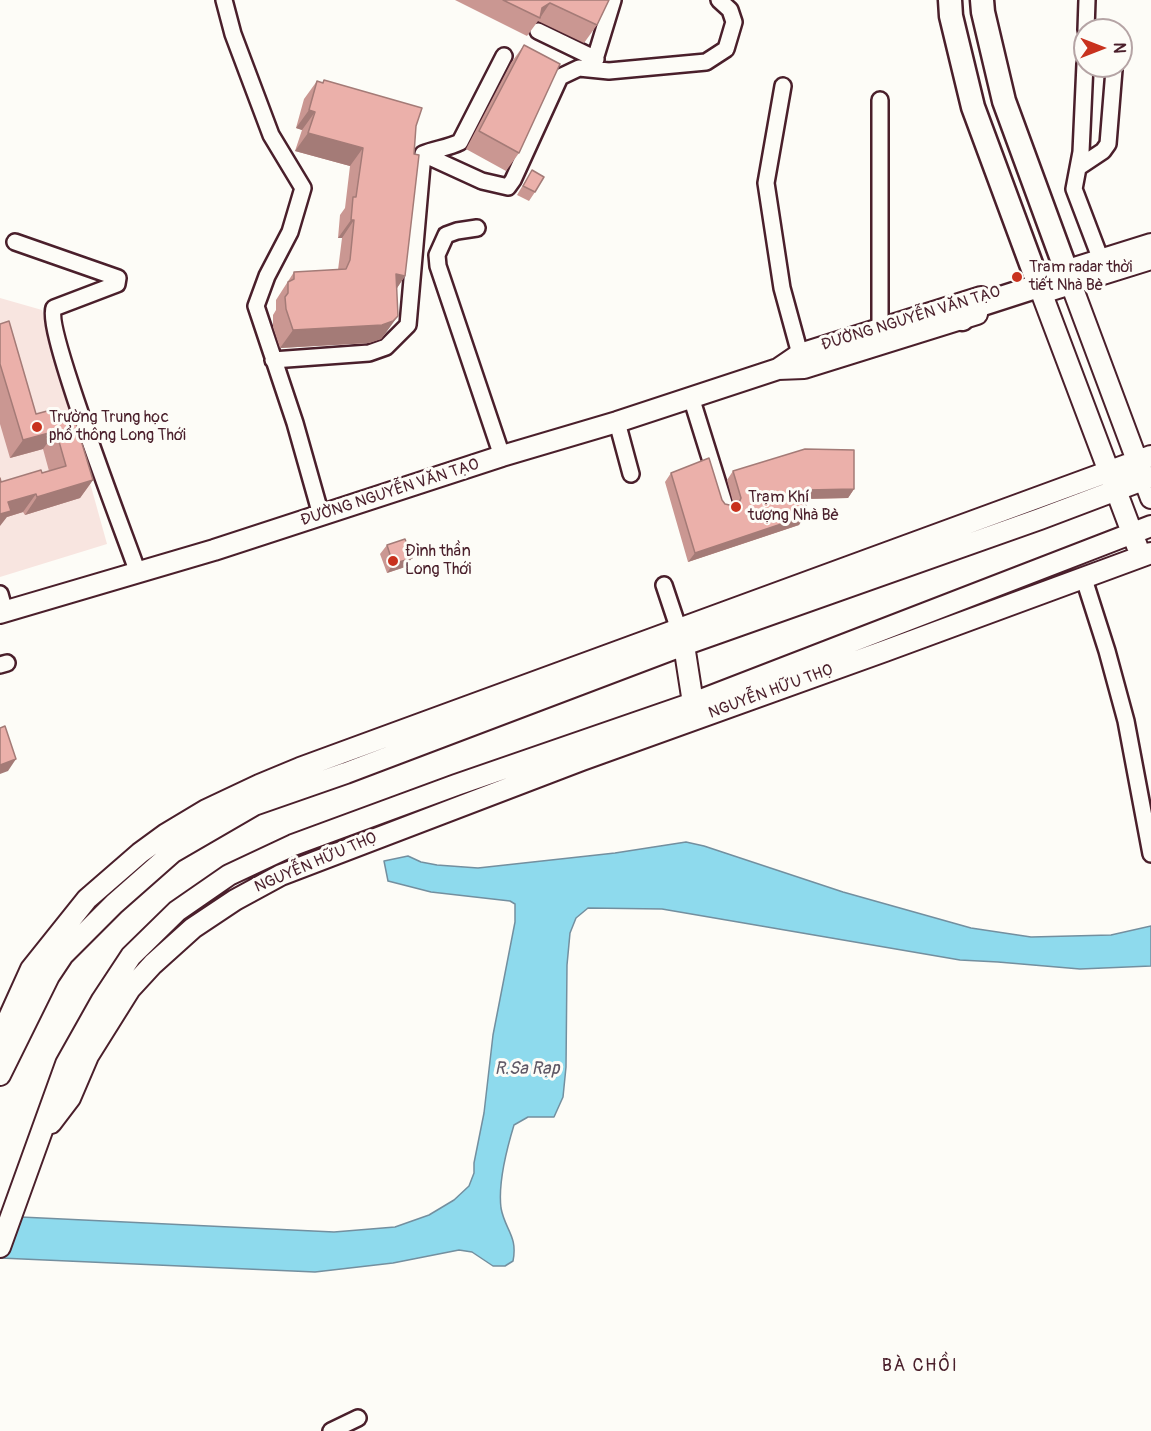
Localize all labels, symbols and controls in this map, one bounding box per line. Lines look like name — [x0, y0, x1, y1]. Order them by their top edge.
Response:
north arrow — [1073, 18, 1133, 78]
text: N — [1109, 43, 1129, 53]
place label: Trạm radar thời tiết Nhà Bè — [1029, 258, 1132, 296]
marker: Trạm radar thời tiết Nhà Bè — [1010, 270, 1024, 284]
street label: ĐƯỜNG NGUYỄN VĂN TẠO — [819, 283, 1003, 355]
place label: Trường Trung học phổ thông Long Thới — [49, 408, 186, 446]
marker: Trường Trung học phổ thông Long Thới — [30, 420, 44, 434]
street label: ĐƯỜNG NGUYỄN VĂN TẠO — [298, 455, 482, 531]
place label: Trạm Khí tượng Nhà Bè — [748, 488, 839, 526]
marker: Trạm Khí tượng Nhà Bè — [729, 500, 743, 514]
place label: Đình thần Long Thới — [405, 542, 471, 580]
marker: Đình thần Long Thới — [386, 554, 400, 568]
street label: NGUYỄN HỮU THỌ — [706, 661, 836, 723]
street label: NGUYỄN HỮU THỌ — [252, 829, 380, 897]
water label: R.Sa Rạp — [494, 1058, 560, 1080]
district label: BÀ CHỒI — [882, 1355, 958, 1377]

